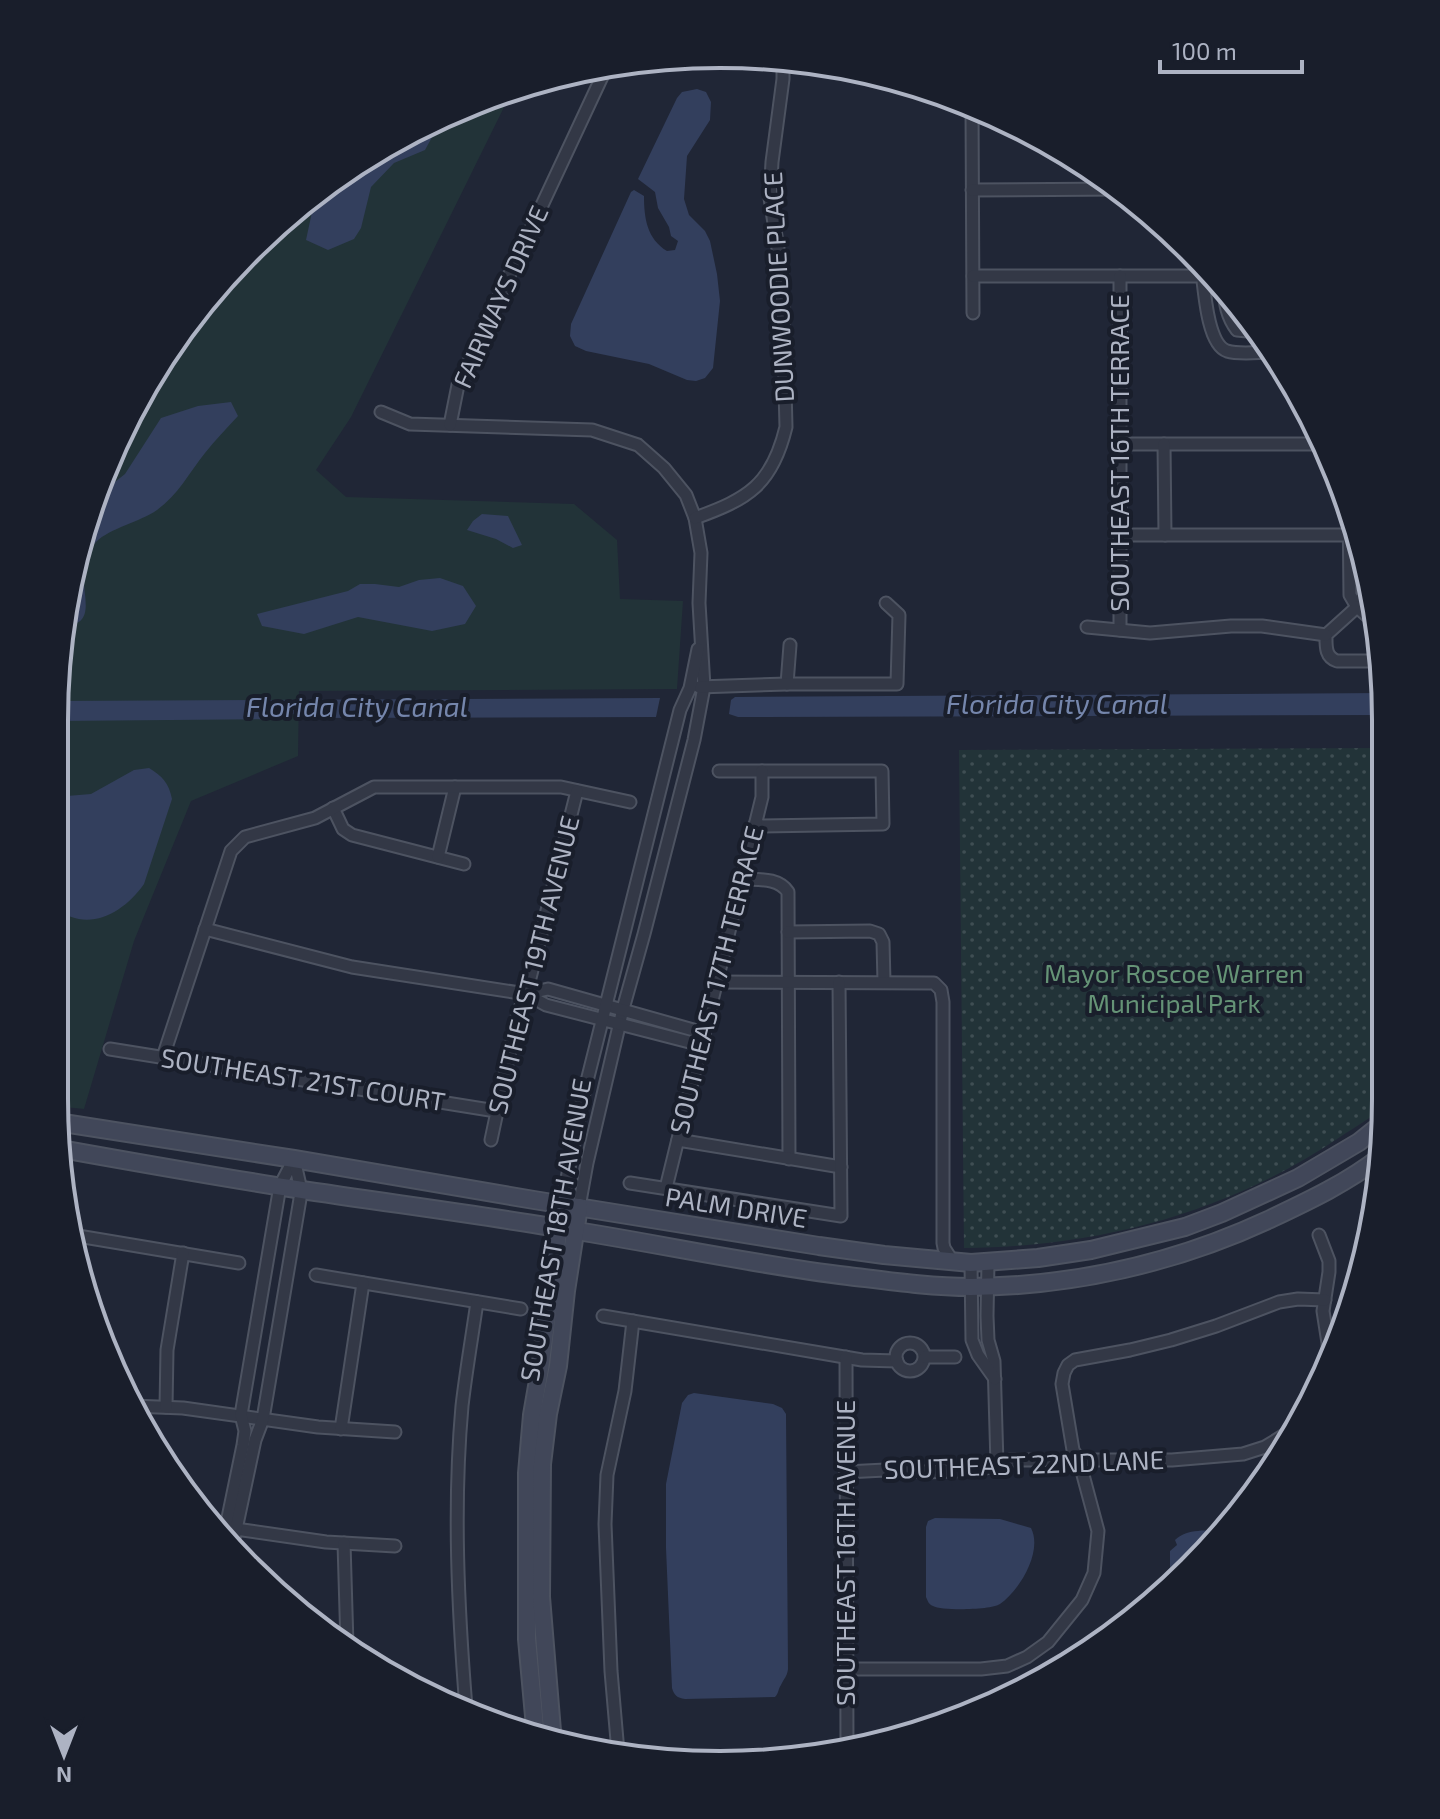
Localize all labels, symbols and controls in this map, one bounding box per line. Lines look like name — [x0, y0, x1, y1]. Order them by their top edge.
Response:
scale bar — [1160, 24, 1302, 74]
text: 100 m — [1172, 36, 1237, 65]
street label: DUNWOODIE PLACE — [756, 171, 799, 403]
street label: FAIRWAYS DRIVE — [446, 200, 554, 392]
street label: SOUTHEAST 16TH TERRACE — [1103, 294, 1134, 612]
water label: Florida City Canal — [946, 686, 1168, 720]
water label: Florida City Canal — [246, 689, 468, 723]
street label: SOUTHEAST 19TH AVENUE — [480, 812, 585, 1117]
street label: SOUTHEAST 17TH TERRACE — [662, 823, 769, 1137]
park label: Mayor Roscoe Warren Municipal Park — [1044, 957, 1304, 1018]
street label: SOUTHEAST 21ST COURT — [159, 1041, 448, 1116]
street label: SOUTHEAST 18TH AVENUE — [513, 1076, 596, 1384]
street label: PALM DRIVE — [663, 1180, 809, 1233]
street label: SOUTHEAST 16TH AVENUE — [829, 1400, 860, 1706]
street label: SOUTHEAST 22ND LANE — [883, 1443, 1165, 1484]
north arrow — [24, 1715, 104, 1795]
text: N — [56, 1763, 72, 1789]

